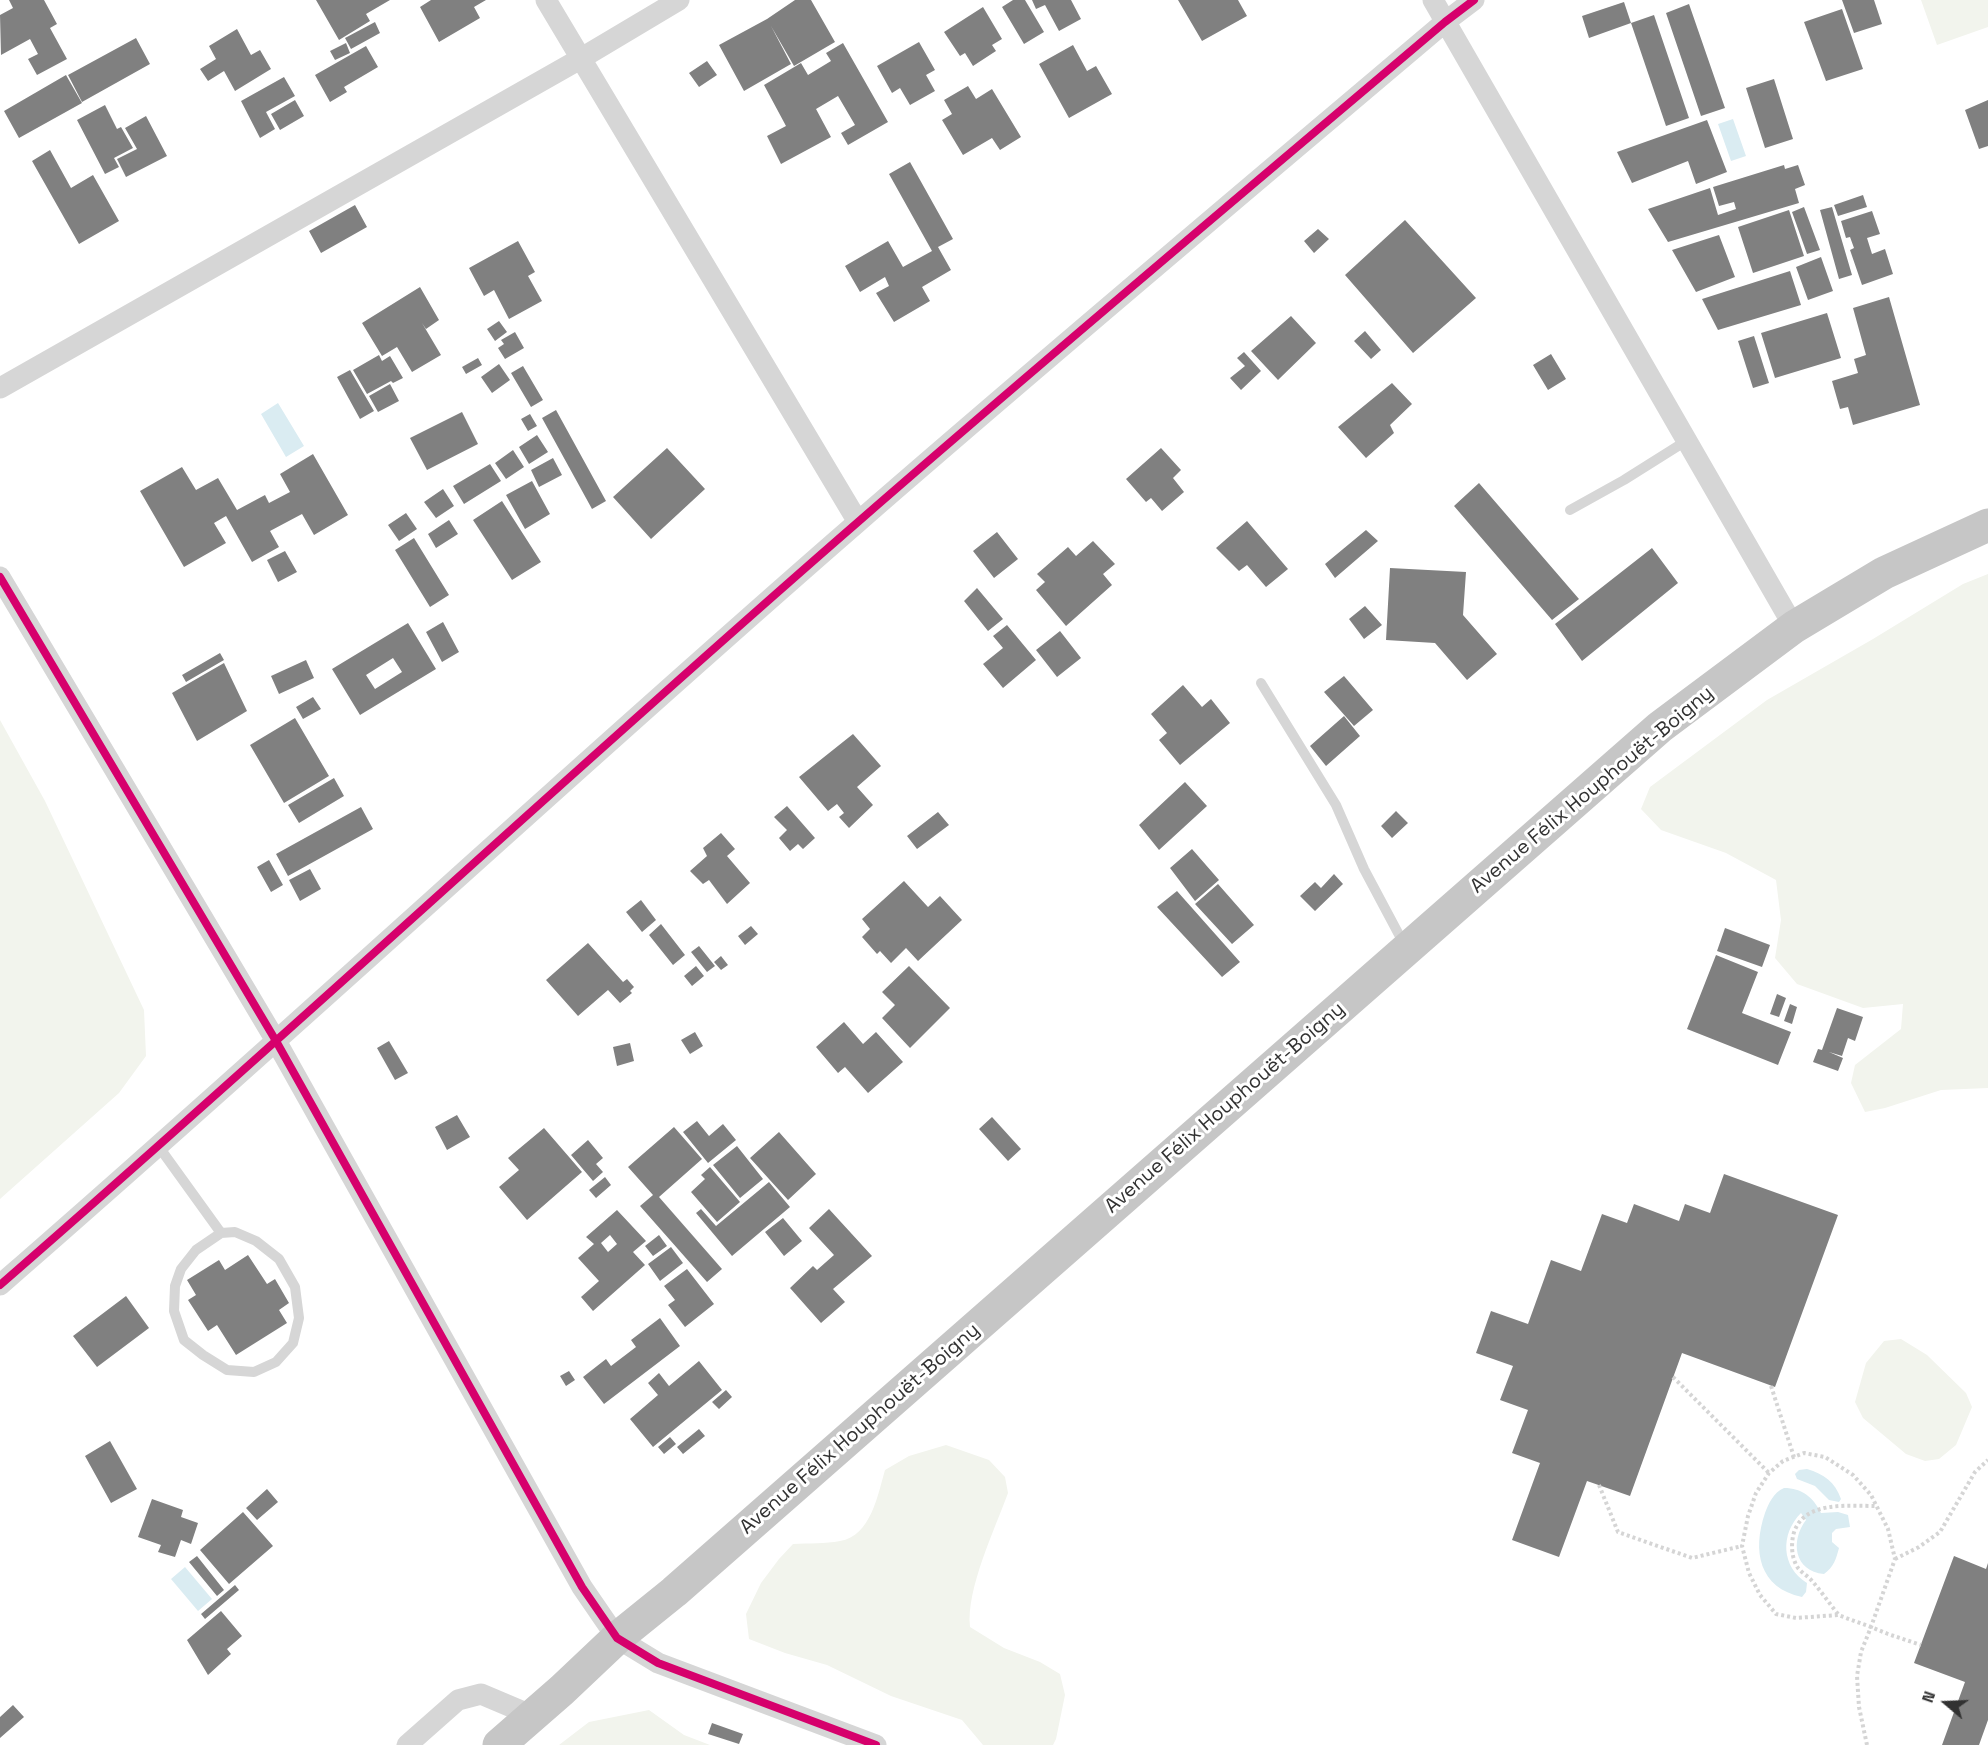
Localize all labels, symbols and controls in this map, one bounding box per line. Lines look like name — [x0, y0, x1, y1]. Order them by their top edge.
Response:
street label: Avenue Félix Houphouët-Boigny — [1466, 681, 1718, 899]
street label: Avenue Félix Houphouët-Boigny — [1100, 997, 1350, 1219]
street label: Avenue Félix Houphouët-Boigny — [735, 1318, 985, 1540]
north arrow — [1916, 1673, 1976, 1733]
text: N — [1917, 1688, 1940, 1705]

